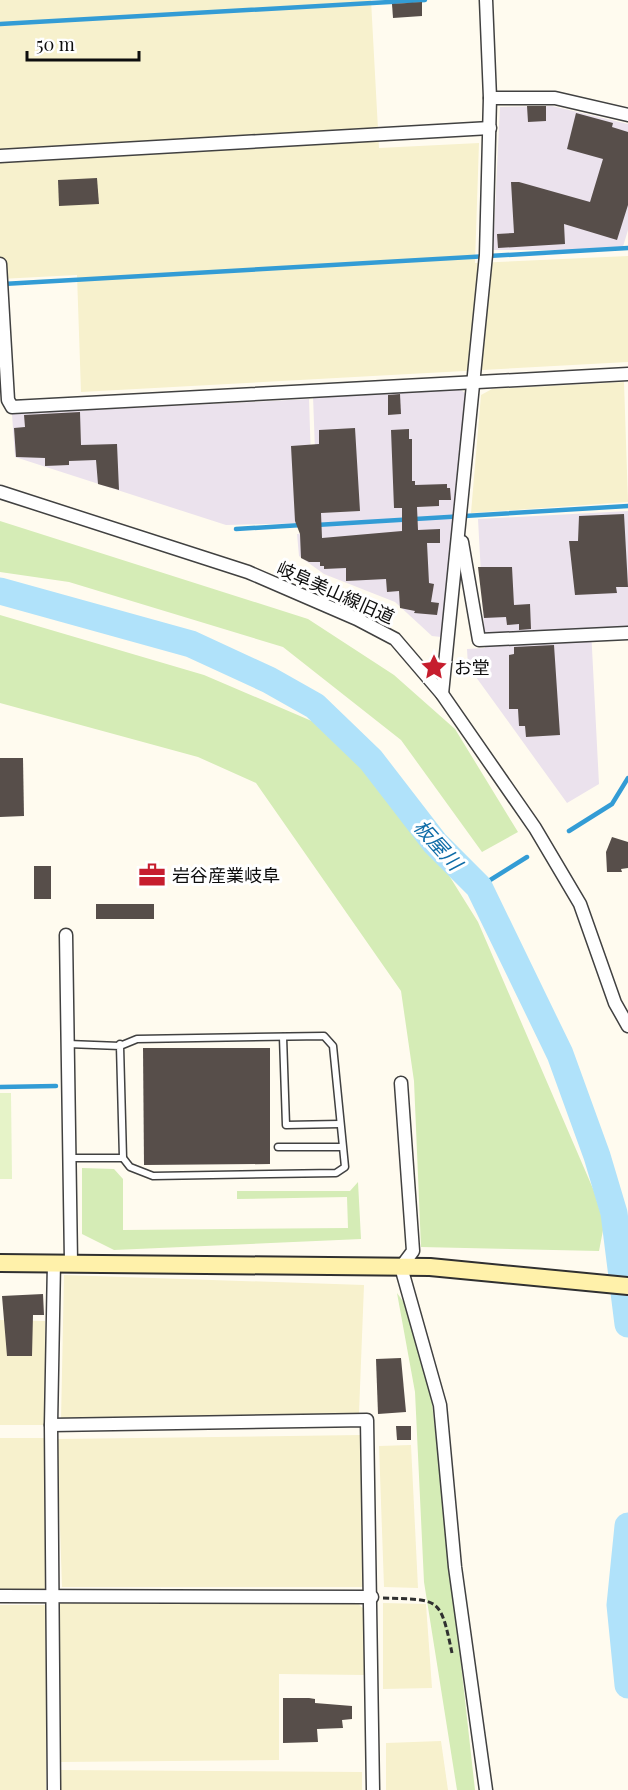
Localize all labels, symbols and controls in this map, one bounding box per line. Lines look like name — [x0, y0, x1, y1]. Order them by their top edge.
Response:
scale bar — [27, 24, 140, 62]
text: 50 m — [36, 32, 75, 56]
street label: 岐阜美山線旧道 — [274, 555, 398, 629]
place icon: お堂 — [419, 652, 449, 682]
place label: お堂 — [454, 655, 490, 679]
water label: 板屋川 — [409, 813, 470, 877]
office icon: 岩谷産業岐阜 — [137, 860, 167, 890]
place label: 岩谷産業岐阜 — [172, 863, 280, 887]

